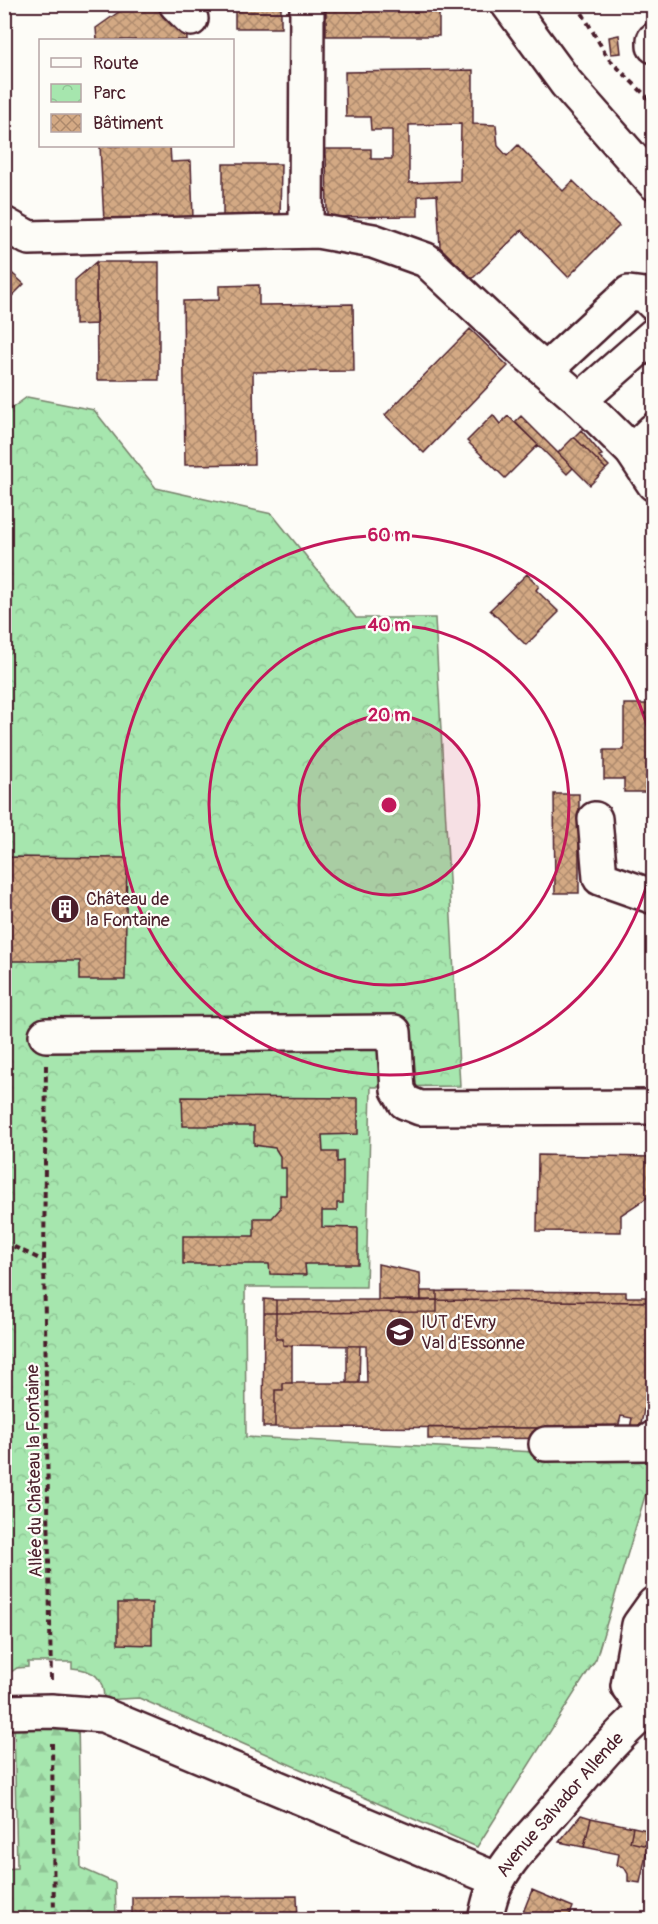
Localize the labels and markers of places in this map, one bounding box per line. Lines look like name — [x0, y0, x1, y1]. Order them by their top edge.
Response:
centre of rings — [379, 795, 399, 815]
place label: Château de la Fontaine — [86, 888, 170, 932]
building icon: Château de la Fontaine — [49, 893, 81, 925]
place label: IUT d'Evry Val d'Essonne — [421, 1311, 525, 1355]
school or university icon: IUT d'Evry Val d'Essonne — [384, 1316, 416, 1348]

